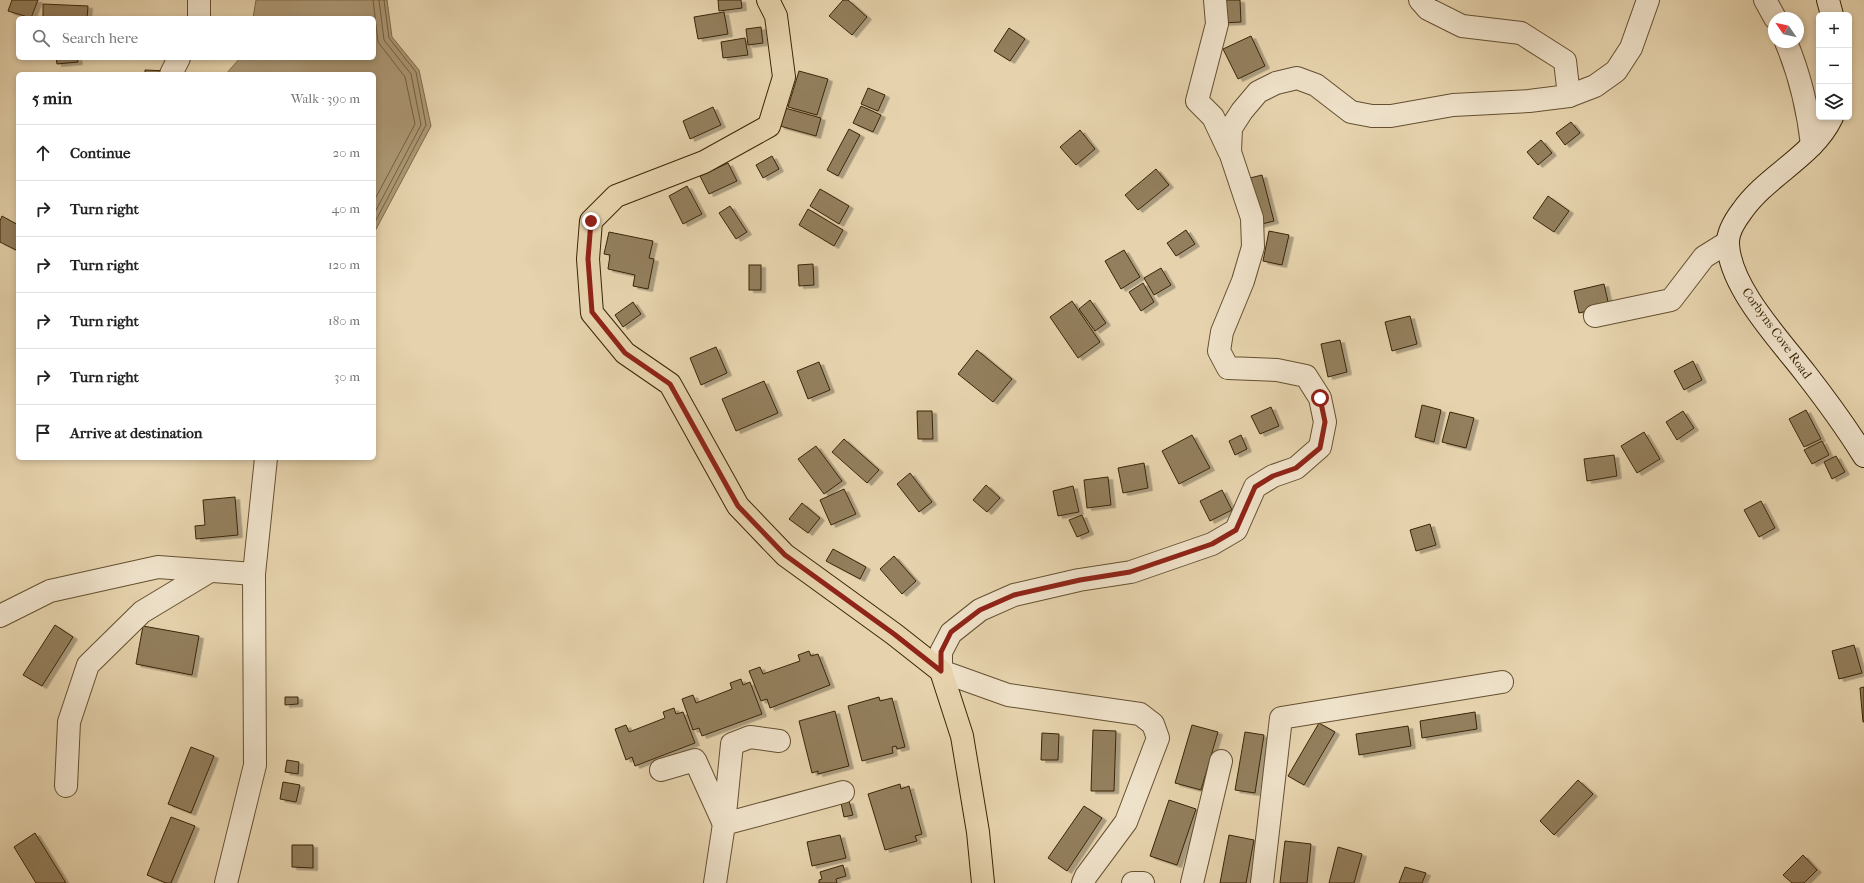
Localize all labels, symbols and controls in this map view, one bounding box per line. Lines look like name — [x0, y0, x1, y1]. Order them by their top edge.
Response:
north arrow — [1768, 12, 1804, 48]
map controls — [1816, 12, 1852, 120]
button: + — [1816, 12, 1852, 48]
search box — [16, 16, 376, 60]
icon: search — [30, 27, 52, 49]
text: Search here — [62, 29, 138, 47]
button: − — [1816, 48, 1852, 84]
button: layers — [1816, 84, 1852, 120]
text: 5 min — [32, 88, 72, 108]
text: Walk · 390 m — [291, 91, 360, 106]
icon: ahead — [32, 142, 54, 164]
text: Continue — [70, 144, 130, 162]
text: 20 m — [333, 145, 360, 160]
icon: right — [32, 198, 54, 220]
text: Turn right — [70, 200, 139, 218]
text: 40 m — [332, 201, 360, 216]
route end — [582, 212, 600, 230]
icon: right — [32, 254, 54, 276]
text: Turn right — [70, 256, 139, 274]
text: 120 m — [328, 257, 360, 272]
street label: Corbyns Cove Road — [1739, 285, 1816, 382]
icon: right — [32, 310, 54, 332]
text: Turn right — [70, 312, 139, 330]
text: 180 m — [328, 313, 360, 328]
icon: right — [32, 366, 54, 388]
text: Turn right — [70, 368, 139, 386]
text: 30 m — [334, 369, 360, 384]
route start — [1311, 389, 1329, 407]
icon: arrive — [32, 422, 54, 444]
text: Arrive at destination — [70, 424, 202, 442]

